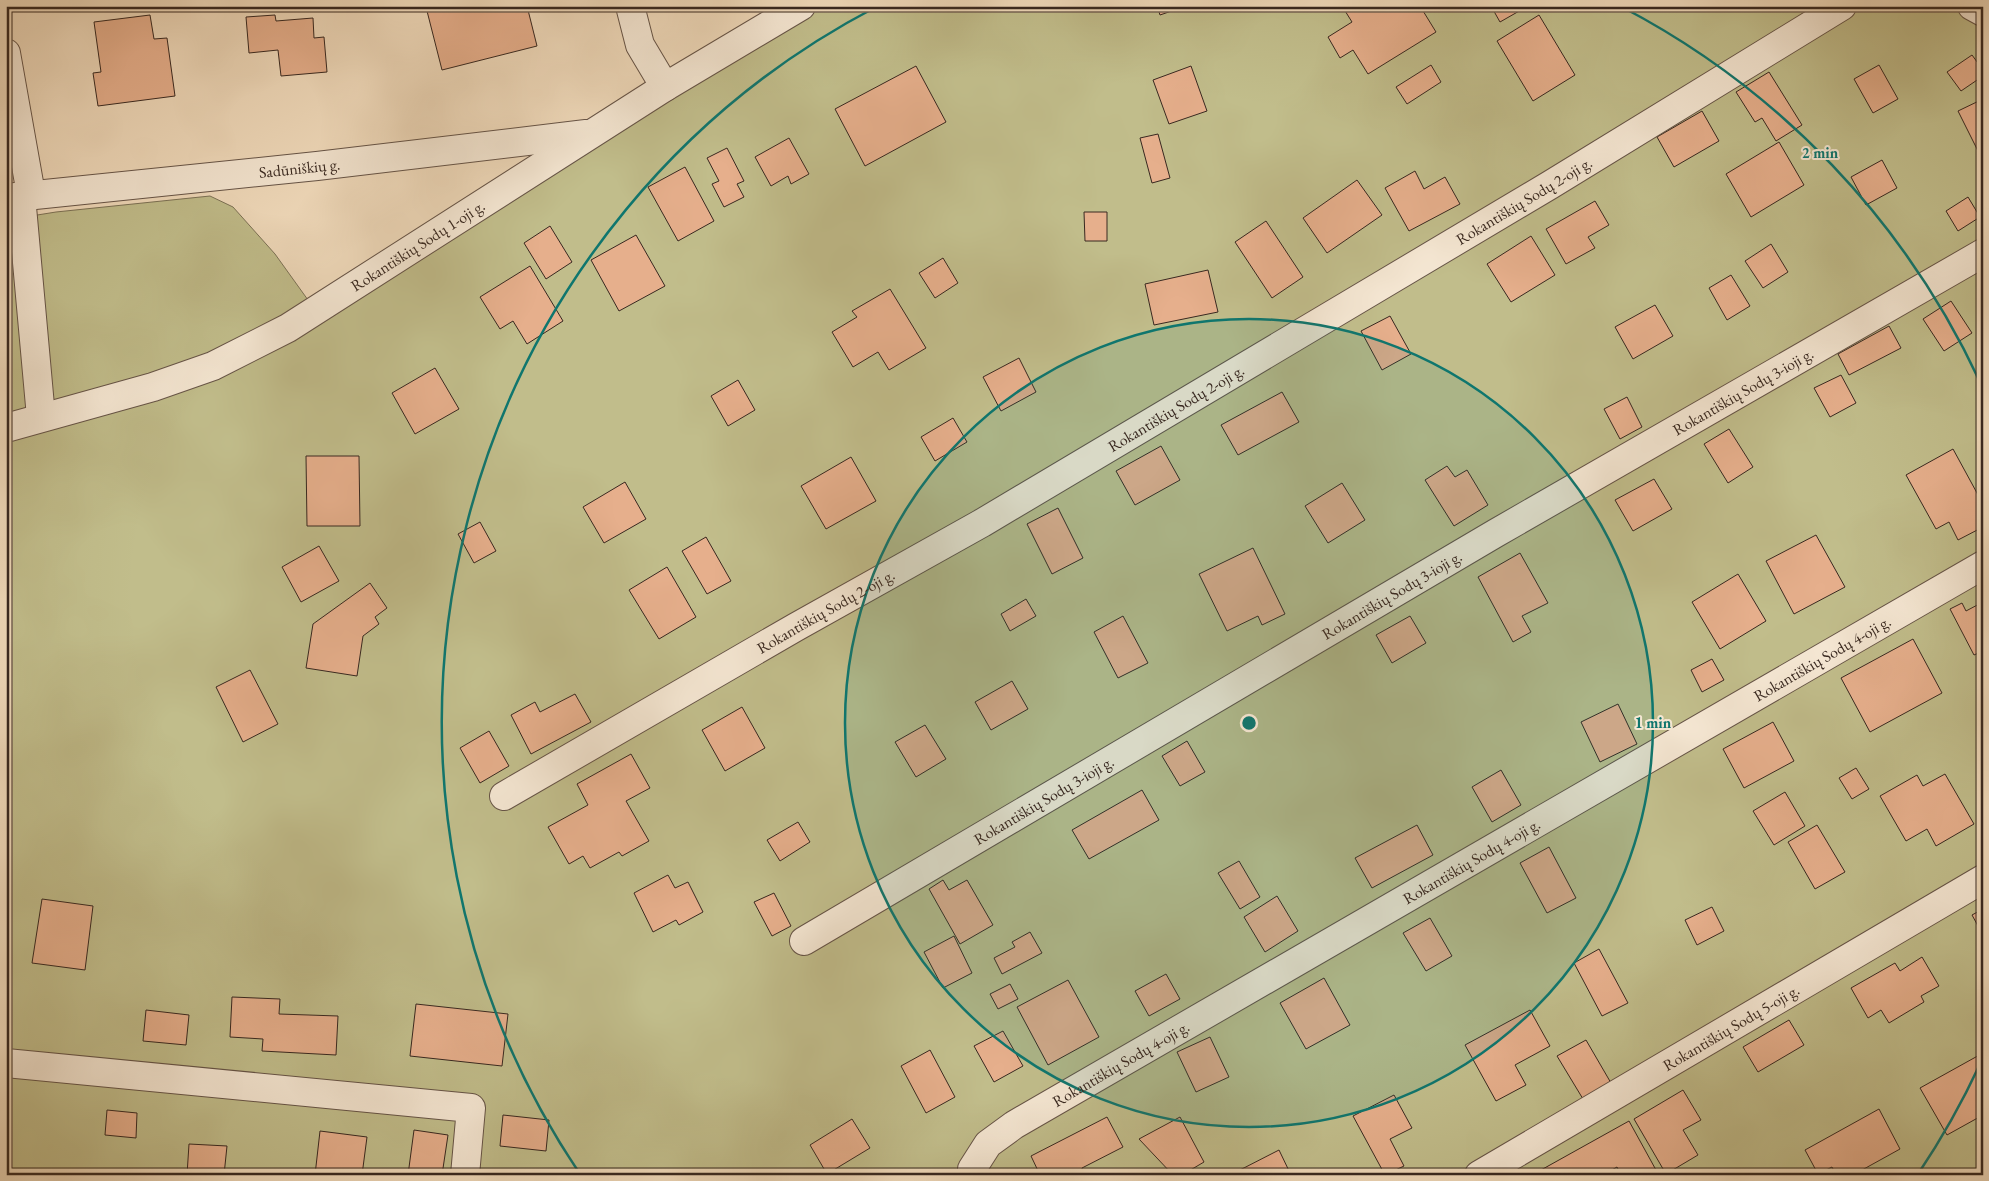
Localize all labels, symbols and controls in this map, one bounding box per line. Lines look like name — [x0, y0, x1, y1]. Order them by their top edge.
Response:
text: 2 min — [1802, 143, 1839, 162]
street label: Rokantiškių Sodų 2-oji g. — [1452, 151, 1596, 249]
street label: Sadūniškių g. — [258, 153, 341, 182]
street label: Rokantiškių Sodų 1-oji g. — [346, 195, 489, 296]
street label: Rokantiškių Sodų 3-ioji g. — [1669, 342, 1817, 440]
street label: Rokantiškių Sodų 2-oji g. — [1104, 359, 1248, 456]
street label: Rokantiškių Sodų 3-ioji g. — [1318, 545, 1465, 644]
street label: Rokantiškių Sodų 2-oji g. — [753, 564, 898, 658]
street label: Rokantiškių Sodų 4-oji g. — [1749, 610, 1894, 706]
text: 1 min — [1635, 713, 1672, 732]
centre of rings — [1240, 714, 1258, 732]
street label: Rokantiškių Sodų 3-ioji g. — [970, 750, 1117, 849]
street label: Rokantiškių Sodų 4-oji g. — [1399, 813, 1544, 909]
street label: Rokantiškių Sodų 5-oji g. — [1659, 979, 1803, 1075]
street label: Rokantiškių Sodų 4-oji g. — [1048, 1015, 1193, 1111]

